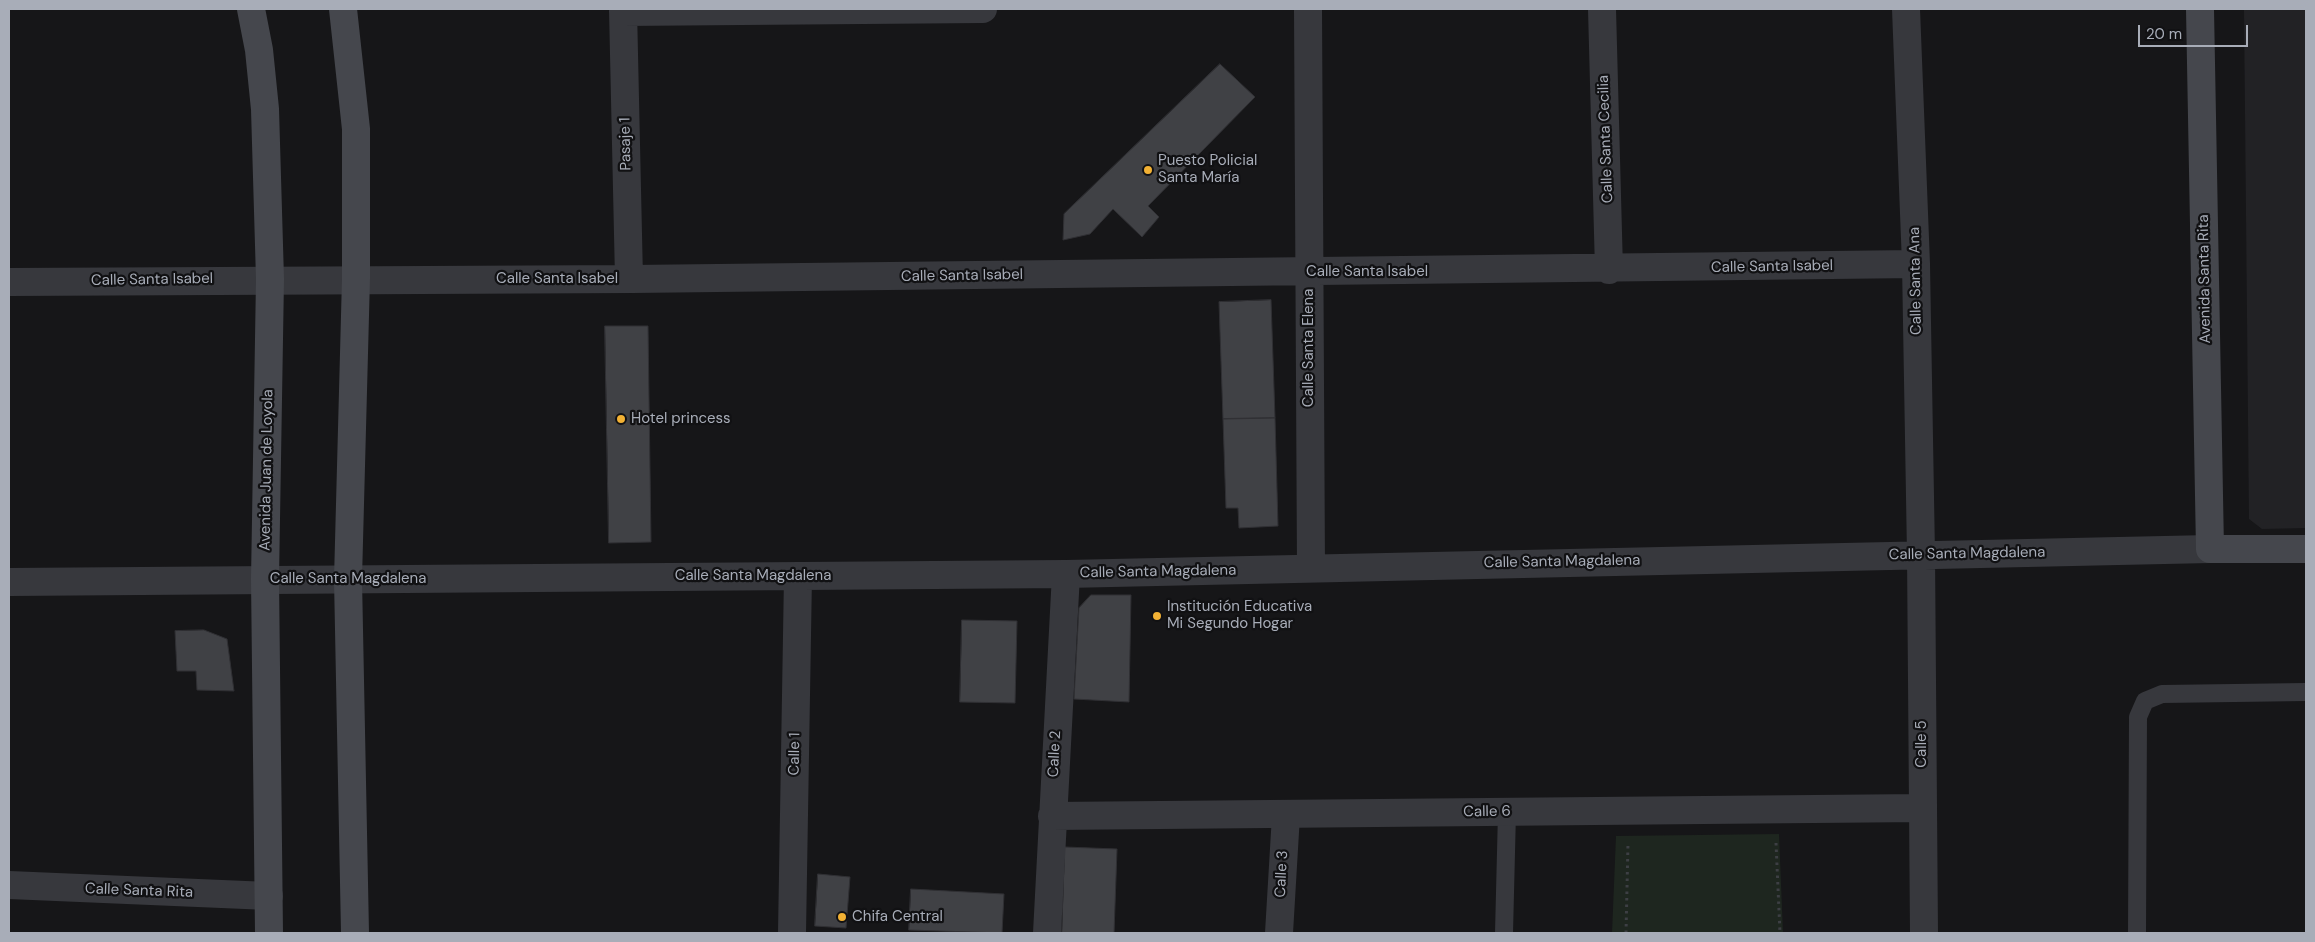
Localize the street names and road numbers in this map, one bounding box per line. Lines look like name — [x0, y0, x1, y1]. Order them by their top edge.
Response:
street label: Calle Santa Cecilia — [1595, 75, 1617, 203]
street label: Pasaje 1 — [617, 117, 635, 171]
street label: Avenida Santa Rita — [2195, 214, 2215, 344]
street label: Calle Santa Ana — [1906, 227, 1926, 335]
street label: Calle Santa Isabel — [1711, 257, 1833, 277]
street label: Calle Santa Isabel — [1306, 263, 1428, 281]
street label: Calle Santa Isabel — [901, 266, 1023, 286]
street label: Calle Santa Isabel — [91, 270, 213, 290]
street label: Calle Santa Isabel — [496, 270, 618, 288]
street label: Calle Santa Elena — [1300, 289, 1318, 407]
street label: Avenida Juan de Loyola — [257, 389, 277, 551]
street label: Calle Santa Magdalena — [1889, 544, 2045, 564]
street label: Calle Santa Magdalena — [1484, 552, 1640, 572]
street label: Calle Santa Magdalena — [1080, 562, 1236, 582]
street label: Calle Santa Magdalena — [675, 567, 831, 585]
street label: Calle Santa Magdalena — [270, 570, 426, 588]
street label: Calle 5 — [1913, 720, 1931, 768]
street label: Calle 2 — [1045, 730, 1065, 778]
street label: Calle 1 — [786, 732, 804, 776]
street label: Calle 6 — [1463, 803, 1511, 821]
street label: Calle 3 — [1272, 850, 1292, 898]
street label: Calle Santa Rita — [85, 880, 193, 902]

